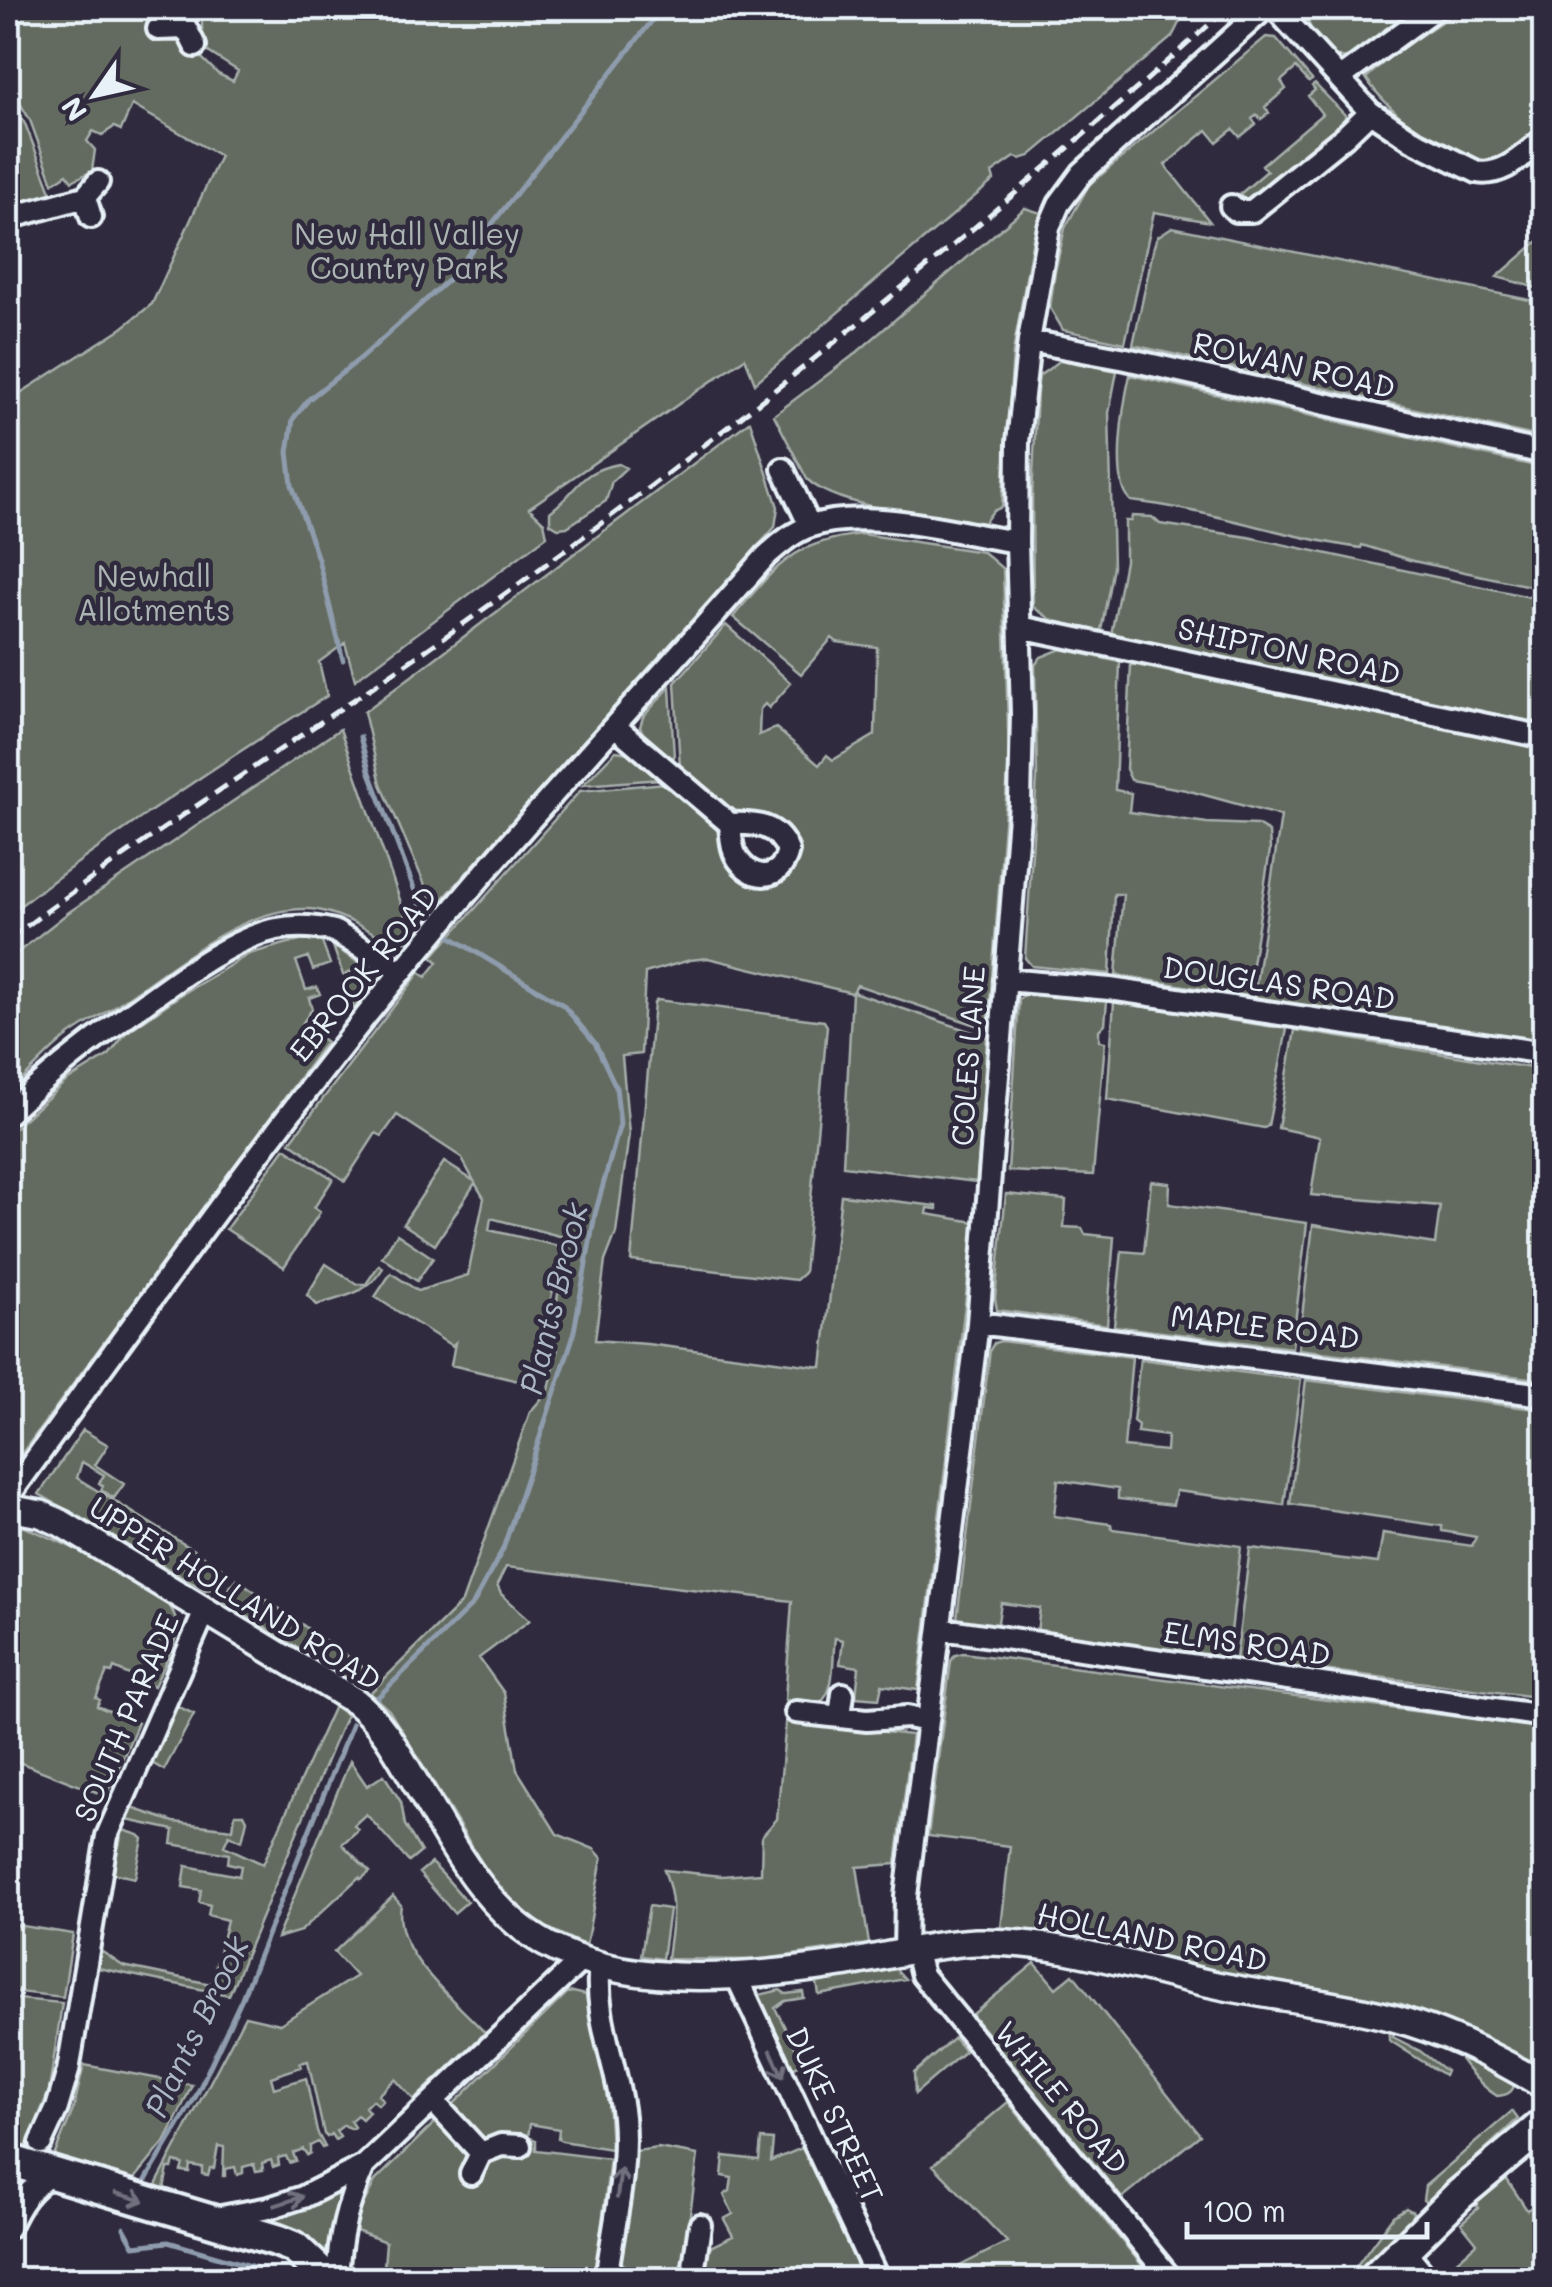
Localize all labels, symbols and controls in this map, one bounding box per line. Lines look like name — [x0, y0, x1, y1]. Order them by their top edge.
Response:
north arrow — [45, 45, 145, 145]
text: N — [53, 91, 94, 128]
park label: New Hall Valley Country Park — [294, 213, 520, 287]
street label: ROWAN ROAD — [1189, 321, 1399, 407]
park label: Newhall Allotments — [77, 555, 231, 629]
street label: SHIPTON ROAD — [1175, 607, 1404, 693]
street label: EBROOK ROAD — [279, 877, 446, 1069]
street label: DOUGLAS ROAD — [1161, 946, 1398, 1018]
street label: COLES LANE — [941, 964, 993, 1147]
water label: Plants Brook — [508, 1197, 596, 1399]
street label: MAPLE ROAD — [1169, 1295, 1362, 1357]
street label: UPPER HOLLAND ROAD — [83, 1486, 390, 1699]
street label: SOUTH PARADE — [63, 1607, 187, 1828]
street label: ELMS ROAD — [1161, 1611, 1333, 1673]
street label: HOLLAND ROAD — [1034, 1892, 1271, 1980]
water label: Plants Brook — [133, 1928, 257, 2123]
street label: WHILE ROAD — [987, 2012, 1138, 2182]
street label: DUKE STREET — [778, 2020, 894, 2209]
one-way arrow — [769, 2048, 787, 2078]
one-way arrow — [610, 2167, 628, 2200]
scale bar — [1187, 2177, 1427, 2239]
one-way arrow — [114, 2189, 145, 2207]
text: 100 m — [1202, 2190, 1286, 2230]
one-way arrow — [273, 2191, 304, 2209]

